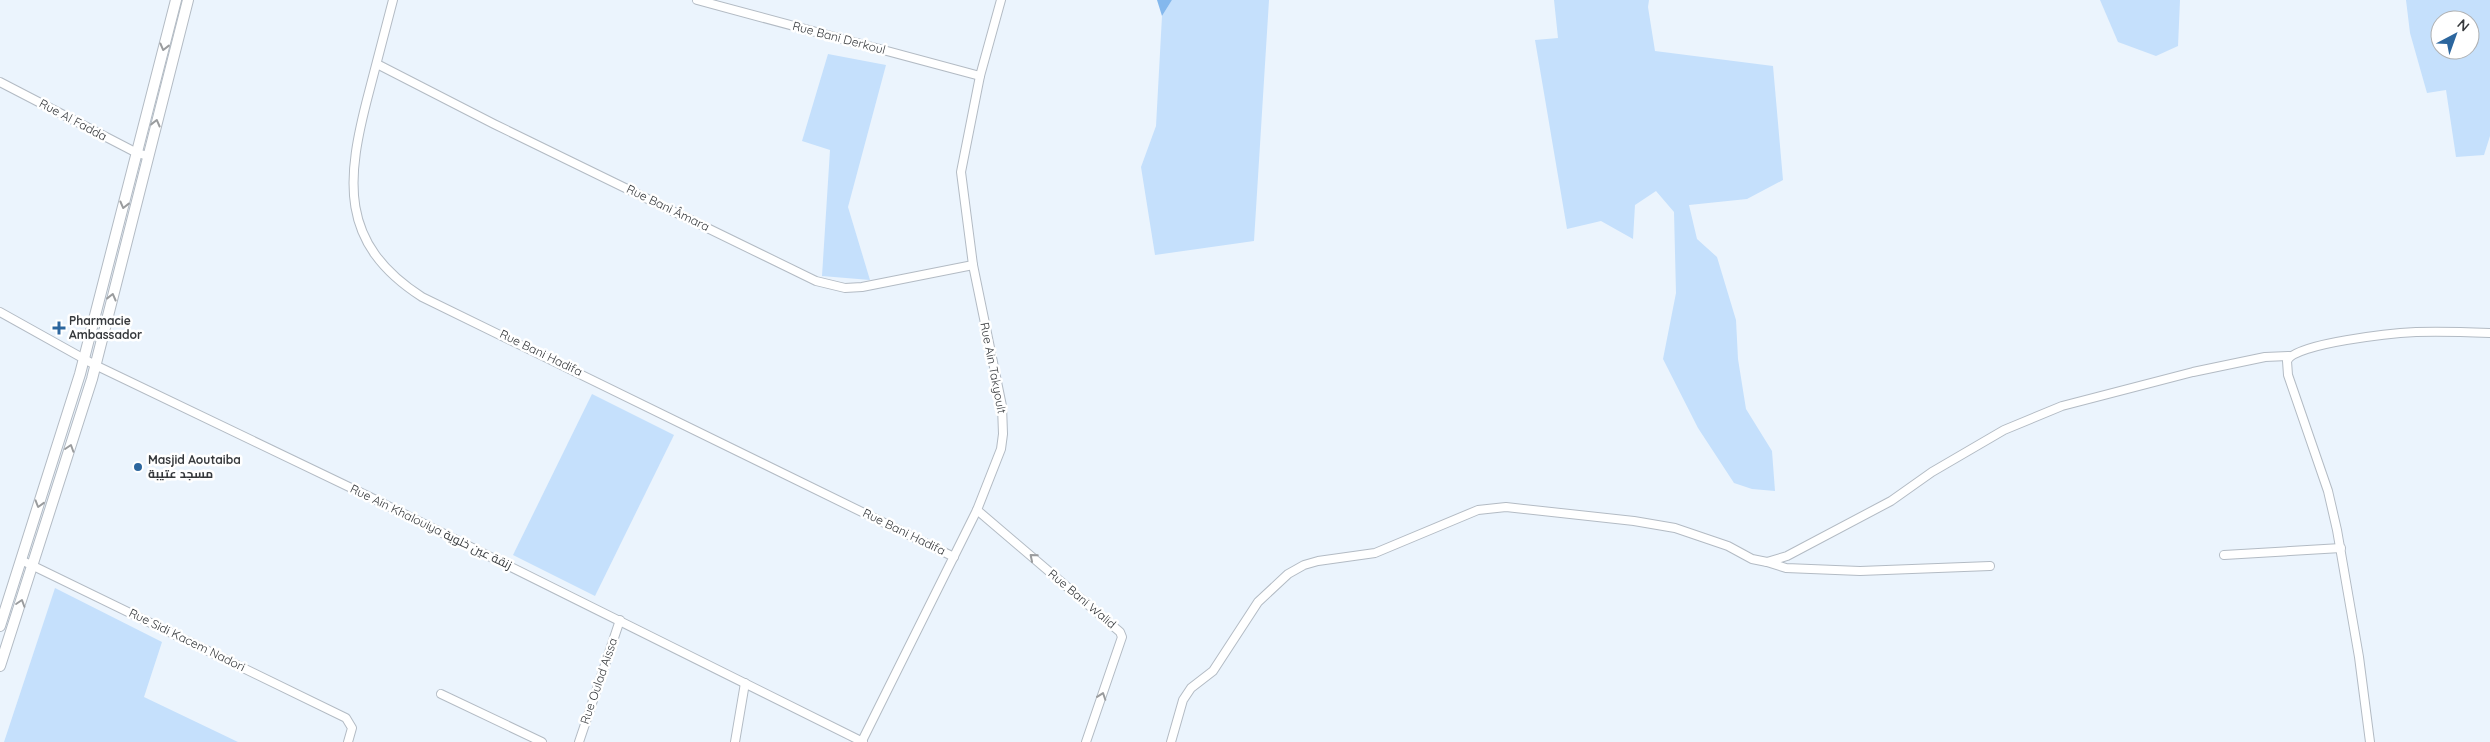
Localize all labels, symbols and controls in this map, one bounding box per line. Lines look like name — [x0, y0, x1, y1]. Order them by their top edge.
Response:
north arrow — [2430, 10, 2480, 60]
text: N — [2454, 15, 2473, 35]
street label: Rue Bani Derkoul — [791, 18, 887, 57]
one-way arrow — [159, 43, 170, 52]
street label: Rue Al Fadda — [37, 96, 110, 144]
one-way arrow — [150, 118, 161, 127]
street label: Rue Bani Âmara — [624, 181, 712, 234]
one-way arrow — [119, 200, 130, 209]
one-way arrow — [106, 293, 117, 302]
place label: Pharmacie Ambassador — [69, 313, 142, 342]
street label: Rue Ain Takyoult — [977, 321, 1010, 415]
marker: Pharmacie Ambassador — [53, 322, 65, 334]
street label: Rue Bani Hadifa — [497, 326, 585, 379]
one-way arrow — [64, 444, 74, 452]
place label: Masjid Aoutaiba مسجد عتيبة — [148, 452, 241, 481]
marker: Masjid Aoutaiba مسجد عتيبة — [132, 461, 144, 473]
street label: Rue Ain Khalouiya زنقة عين خلوية — [348, 481, 515, 572]
one-way arrow — [34, 499, 44, 508]
street label: Rue Bani Hadifa — [860, 505, 948, 558]
one-way arrow — [1029, 554, 1038, 563]
street label: Rue Bani Walid — [1045, 566, 1119, 631]
one-way arrow — [15, 599, 25, 607]
street label: Rue Sidi Kacem Nadori — [127, 605, 248, 674]
street label: Rue Oulad Aissa — [577, 636, 620, 726]
one-way arrow — [1096, 692, 1106, 701]

